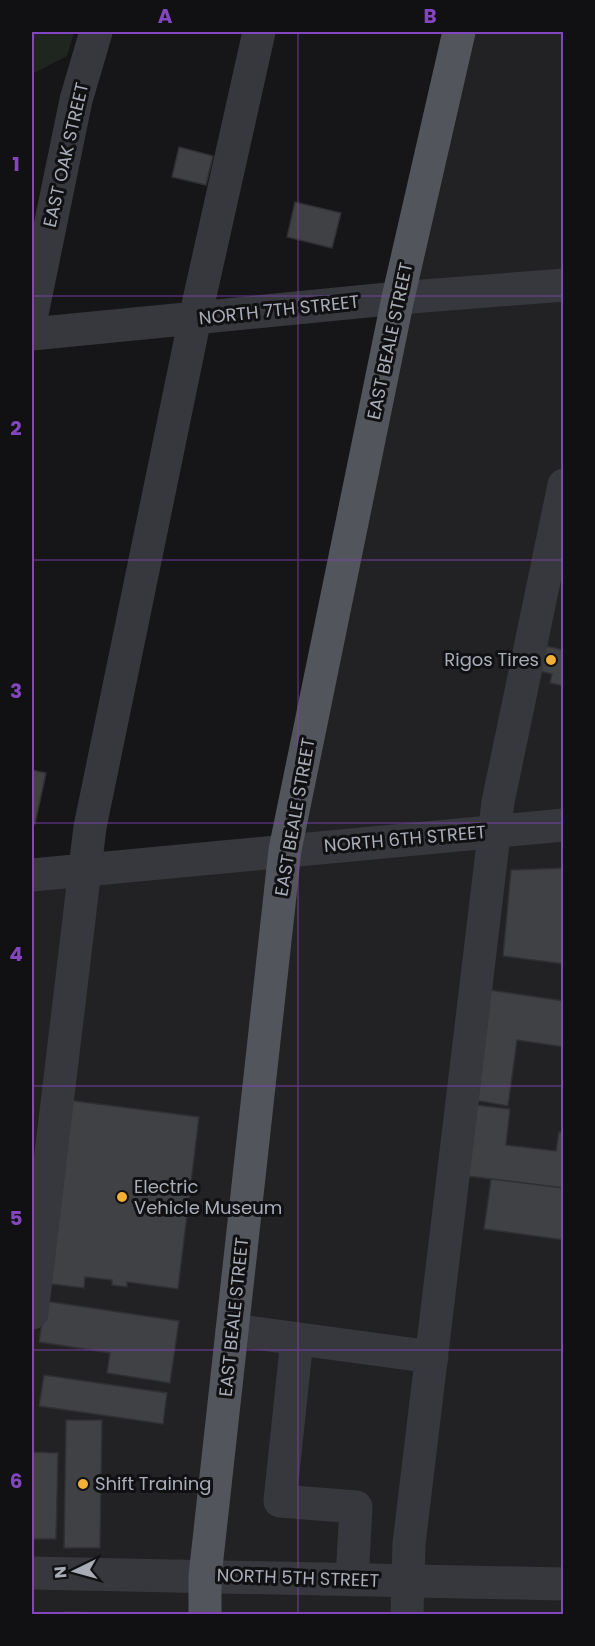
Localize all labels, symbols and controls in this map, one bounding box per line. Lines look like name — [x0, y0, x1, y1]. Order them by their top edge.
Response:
text: A — [158, 2, 173, 30]
text: B — [423, 2, 437, 30]
street label: EAST OAK STREET — [37, 80, 94, 230]
text: 1 — [12, 150, 20, 178]
street label: EAST BEALE STREET — [361, 260, 418, 422]
street label: NORTH 7TH STREET — [198, 289, 361, 330]
text: 2 — [10, 414, 22, 442]
place label: Rigos Tires — [444, 647, 539, 672]
marker: Rigos Tires — [544, 653, 558, 667]
text: 3 — [10, 677, 22, 705]
street label: EAST BEALE STREET — [268, 736, 321, 898]
street label: NORTH 6TH STREET — [323, 819, 487, 858]
text: 4 — [9, 940, 23, 968]
place label: Electric Vehicle Museum — [134, 1174, 282, 1220]
marker: Electric Vehicle Museum — [115, 1190, 129, 1204]
text: 5 — [10, 1204, 23, 1232]
street label: EAST BEALE STREET — [213, 1236, 254, 1398]
text: 6 — [10, 1467, 22, 1495]
place label: Shift Training — [95, 1471, 211, 1496]
marker: Shift Training — [76, 1477, 90, 1491]
north arrow — [45, 1541, 105, 1601]
street label: NORTH 5TH STREET — [216, 1562, 380, 1593]
text: N — [49, 1565, 73, 1579]

